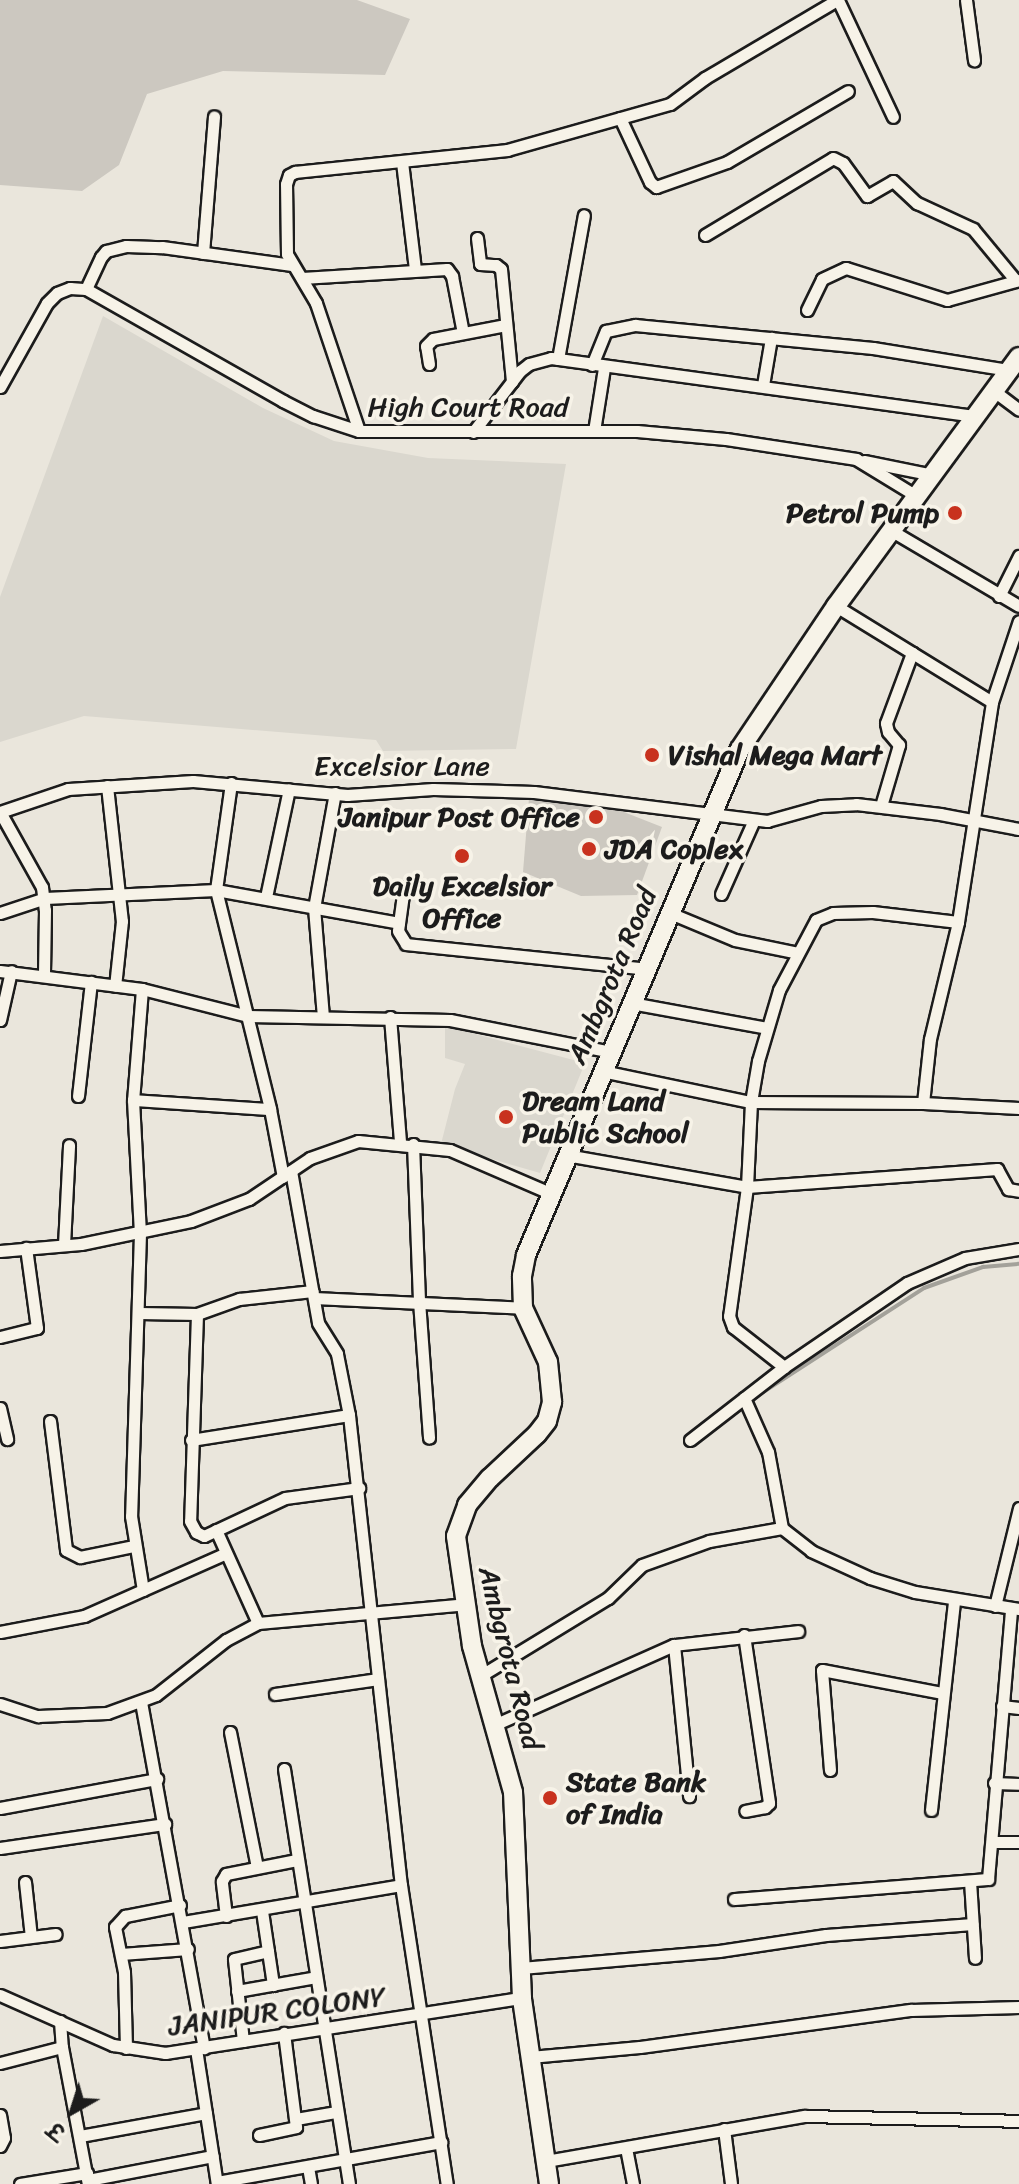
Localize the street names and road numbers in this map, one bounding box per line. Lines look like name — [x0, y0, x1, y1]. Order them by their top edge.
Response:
street label: High Court Road — [367, 390, 569, 424]
street label: Excelsior Lane — [314, 749, 490, 783]
street label: Ambgrota Road — [560, 883, 664, 1069]
street label: Ambgrota Road — [471, 1563, 549, 1753]
street label: JANIPUR COLONY — [166, 1979, 388, 2043]

